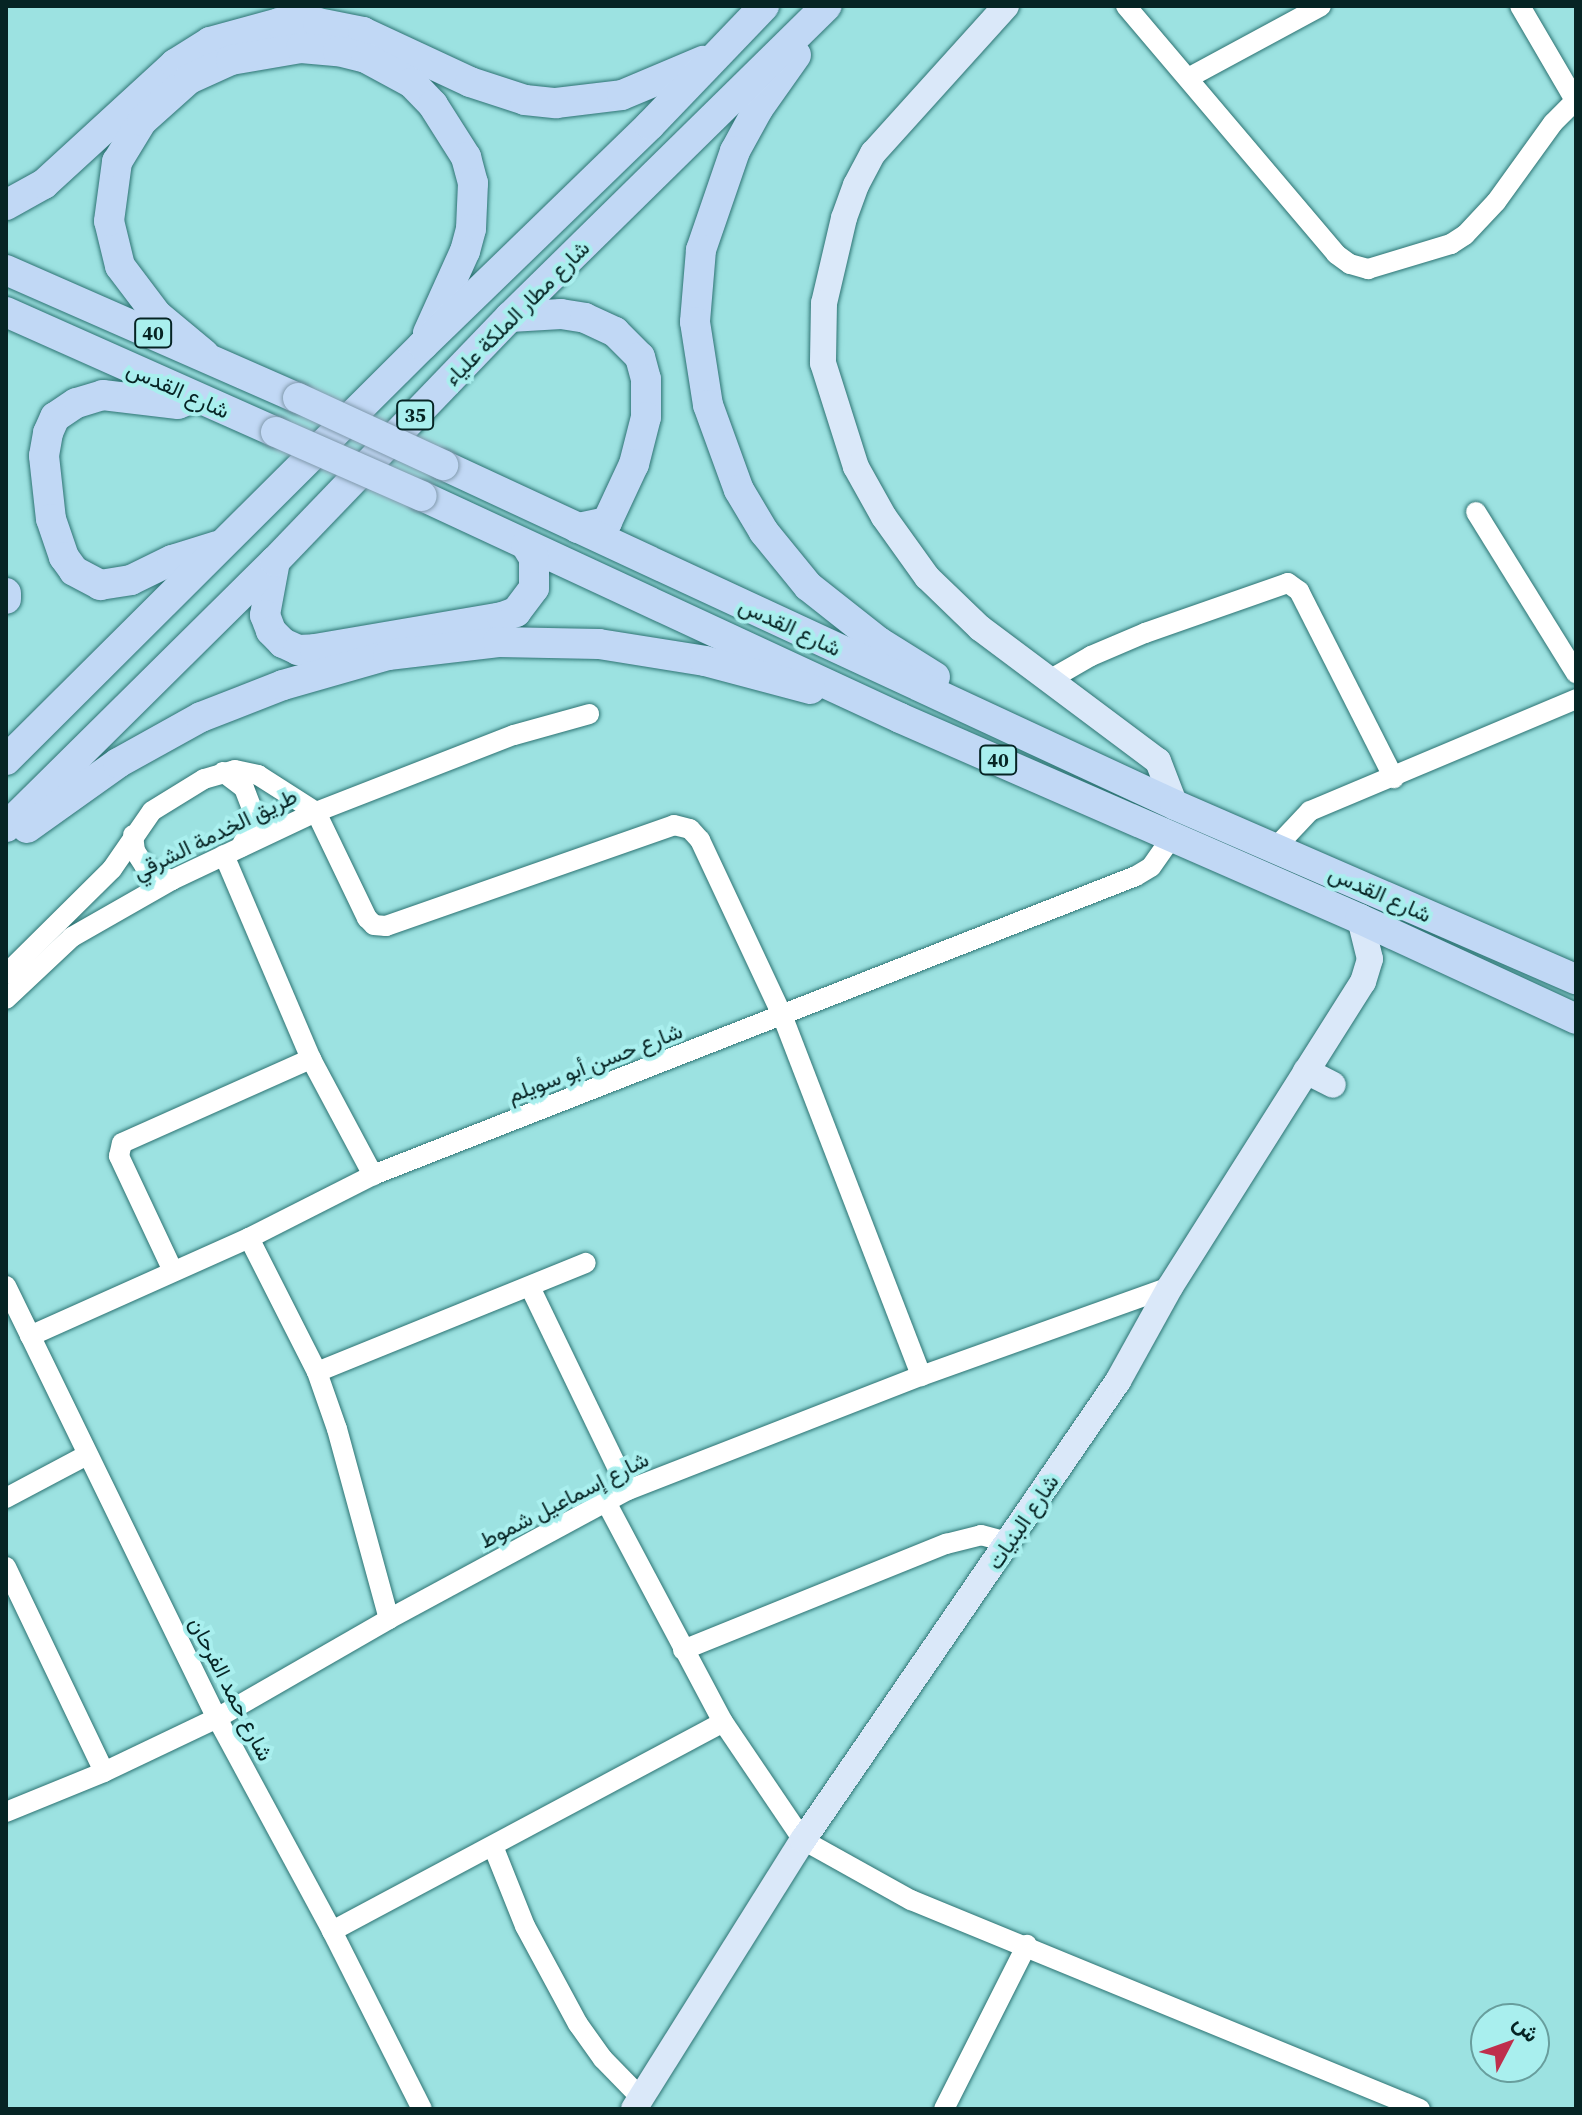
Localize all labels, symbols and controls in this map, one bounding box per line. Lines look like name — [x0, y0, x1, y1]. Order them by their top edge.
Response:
street label: شارع مطار الملكة علياء — [439, 235, 595, 391]
road number: 40 — [133, 317, 173, 349]
street label: شارع القدس — [123, 356, 233, 424]
road number: 35 — [395, 399, 435, 431]
street label: شارع القدس — [735, 592, 845, 662]
road number: 40 — [978, 744, 1018, 776]
street label: طريق الخدمة الشرقي — [129, 783, 301, 885]
street label: شارع القدس — [1325, 860, 1435, 928]
street label: شارع حسن أبو سويلم — [504, 1018, 686, 1108]
street label: شارع إسماعيل شموط — [475, 1446, 653, 1554]
street label: شارع البنيات — [982, 1470, 1064, 1574]
street label: شارع حمد الفرحان — [183, 1613, 279, 1765]
north arrow — [1470, 2003, 1550, 2083]
text: ش — [1507, 2009, 1547, 2048]

